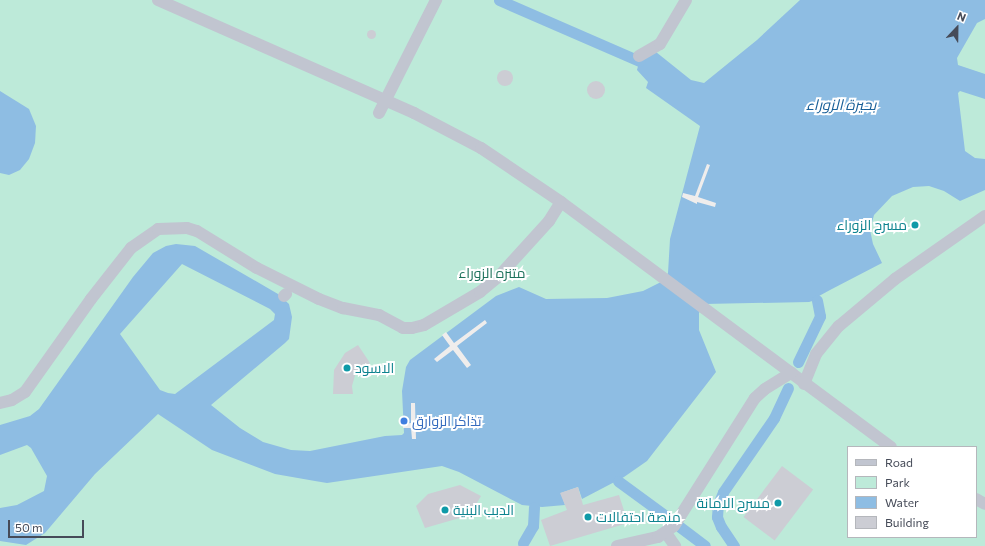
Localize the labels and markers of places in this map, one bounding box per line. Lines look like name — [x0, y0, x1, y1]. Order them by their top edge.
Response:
place label: مسرح الزوراء — [837, 217, 907, 233]
marker: مسرح الزوراء — [910, 220, 920, 230]
place label: الاسود — [355, 360, 394, 376]
marker: الاسود — [342, 363, 352, 373]
place label: تذاكر الزوارق — [412, 413, 482, 429]
marker: تذاكر الزوارق — [399, 416, 409, 426]
place label: مسرح الامانة — [696, 495, 770, 511]
marker: مسرح الامانة — [773, 498, 783, 508]
place label: الدبب البنية — [453, 502, 514, 518]
marker: الدبب البنية — [440, 505, 450, 515]
place label: منصة احتفالات — [596, 509, 681, 525]
marker: منصة احتفالات — [583, 512, 593, 522]

